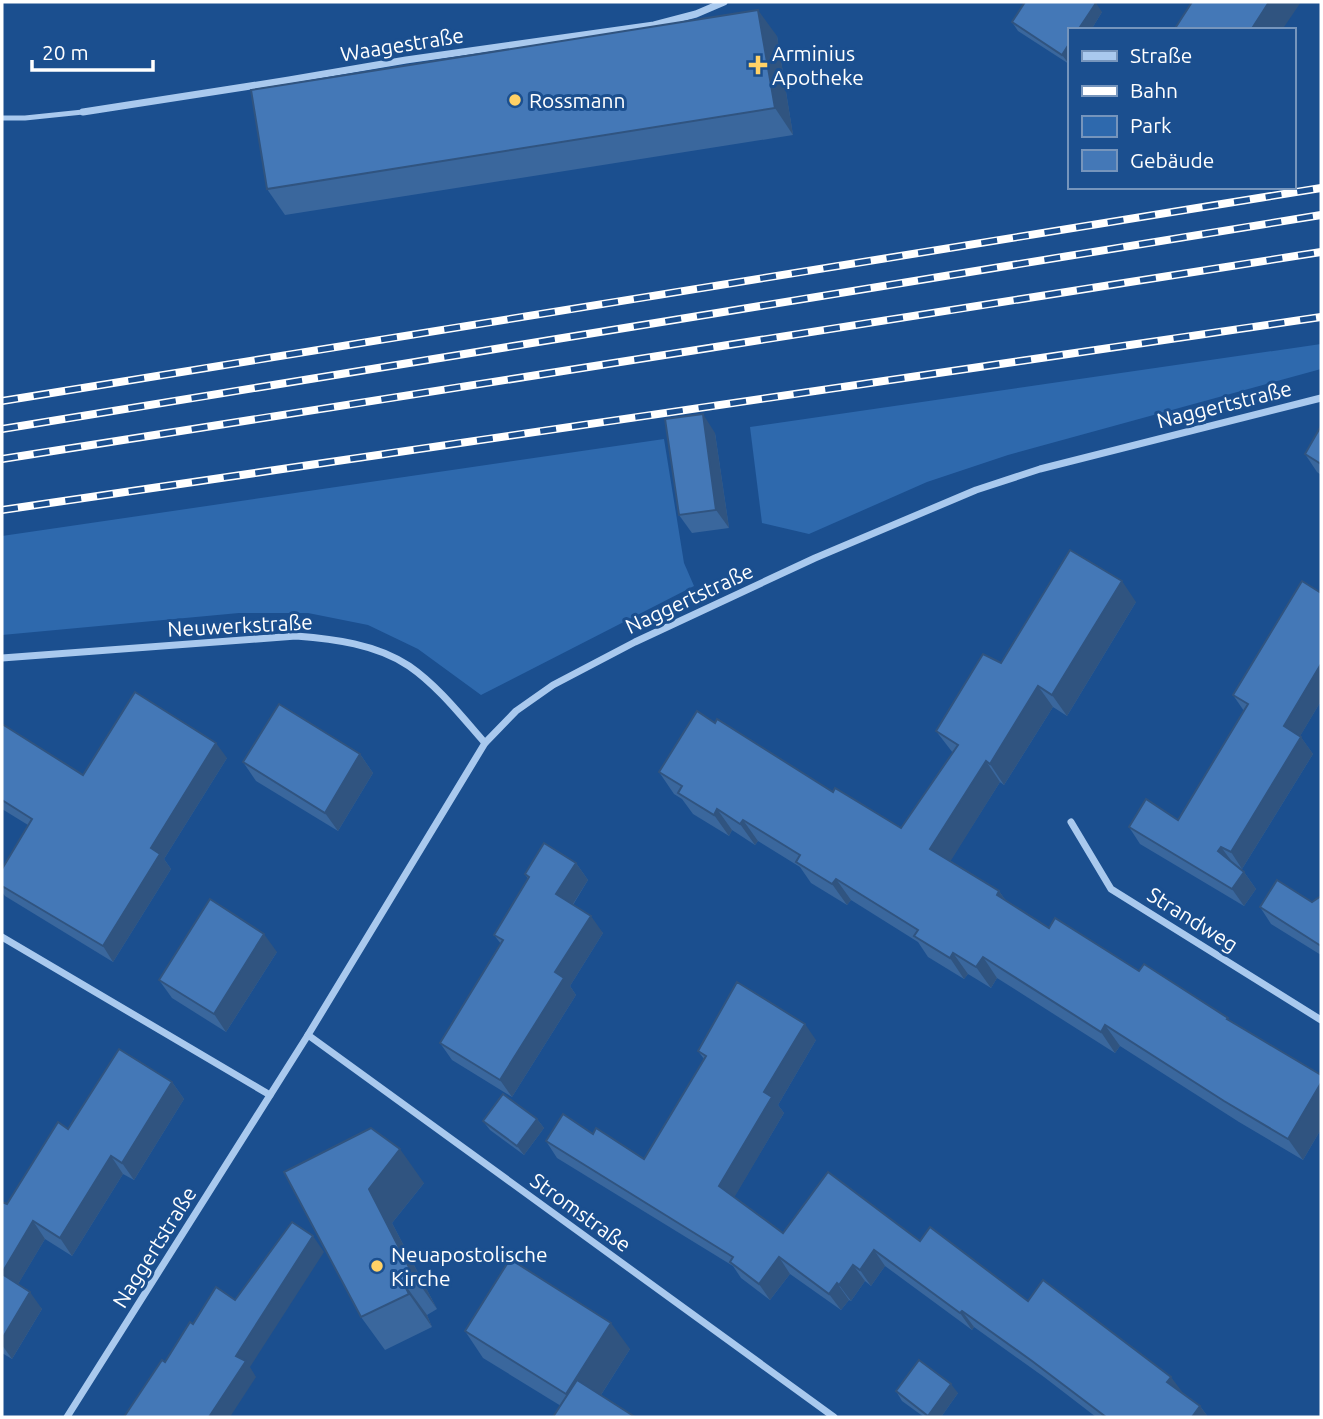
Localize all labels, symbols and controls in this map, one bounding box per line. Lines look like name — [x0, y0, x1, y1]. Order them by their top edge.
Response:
street label: Waagestraße — [339, 22, 465, 66]
scale bar — [32, 28, 152, 72]
legend — [1068, 28, 1295, 189]
text: 20 m — [42, 40, 89, 64]
place label: Arminius Apotheke — [772, 41, 864, 89]
text: Straße — [1130, 43, 1192, 67]
marker: Arminius Apotheke — [750, 57, 766, 73]
text: Bahn — [1130, 78, 1178, 102]
place label: Rossmann — [529, 88, 625, 112]
marker: Rossmann — [507, 92, 523, 108]
text: Park — [1130, 113, 1172, 137]
text: Gebäude — [1130, 148, 1214, 172]
street label: Naggertstraße — [1154, 376, 1294, 432]
street label: Naggertstraße — [621, 558, 757, 638]
street label: Neuwerkstraße — [167, 609, 313, 641]
street label: Strandweg — [1143, 882, 1243, 956]
street label: Stromstraße — [526, 1168, 636, 1256]
street label: Naggertstraße — [107, 1182, 201, 1312]
place label: Neuapostolische Kirche — [391, 1242, 548, 1290]
marker: Neuapostolische Kirche — [369, 1258, 385, 1274]

